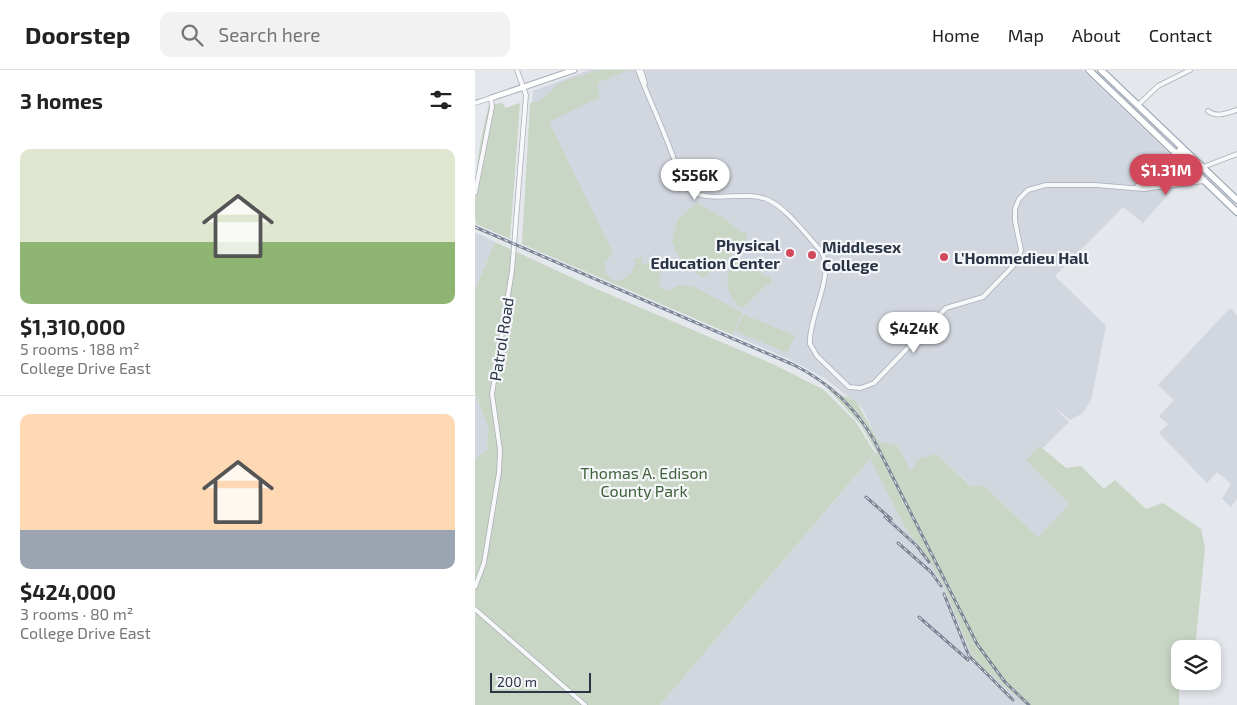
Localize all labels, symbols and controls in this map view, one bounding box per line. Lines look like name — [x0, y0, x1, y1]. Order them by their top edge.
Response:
search box — [160, 12, 510, 57]
text: Doorstep — [25, 20, 130, 49]
icon: search — [178, 21, 206, 49]
text: Search here — [218, 23, 321, 46]
text: Home — [932, 24, 980, 46]
text: Map — [1008, 24, 1044, 46]
text: About — [1072, 24, 1121, 46]
text: Contact — [1149, 24, 1212, 46]
icon: filters — [427, 86, 455, 114]
text: 3 homes — [20, 88, 103, 113]
pin: $1.31M — [1125, 154, 1207, 196]
pin: $556K — [660, 158, 730, 201]
text: $1.31M — [1141, 160, 1191, 179]
text: $556K — [672, 165, 718, 184]
icon: home — [193, 181, 283, 271]
place label: Physical Education Center — [650, 235, 781, 272]
place label: Middlesex College — [822, 237, 901, 274]
marker: Physical Education Center — [784, 247, 796, 259]
place label: L'Hommedieu Hall — [954, 248, 1090, 267]
marker: Middlesex College — [806, 249, 818, 261]
marker: L'Hommedieu Hall — [938, 251, 950, 263]
street label: Patrol Road — [485, 296, 517, 382]
pin: $424K — [879, 312, 949, 354]
text: $1,310,000 — [20, 314, 125, 339]
text: $424K — [889, 318, 939, 337]
text: 5 rooms · 188 m² — [20, 339, 140, 358]
text: College Drive East — [20, 358, 151, 377]
icon: home — [193, 447, 283, 537]
park label: Thomas A. Edison County Park — [580, 463, 708, 500]
text: $424,000 — [20, 579, 116, 604]
text: 3 rooms · 80 m² — [20, 604, 133, 623]
text: College Drive East — [20, 623, 151, 642]
map controls — [1171, 640, 1221, 690]
button: layers — [1171, 640, 1221, 690]
scale bar — [490, 670, 591, 693]
text: 200 m — [497, 673, 537, 690]

